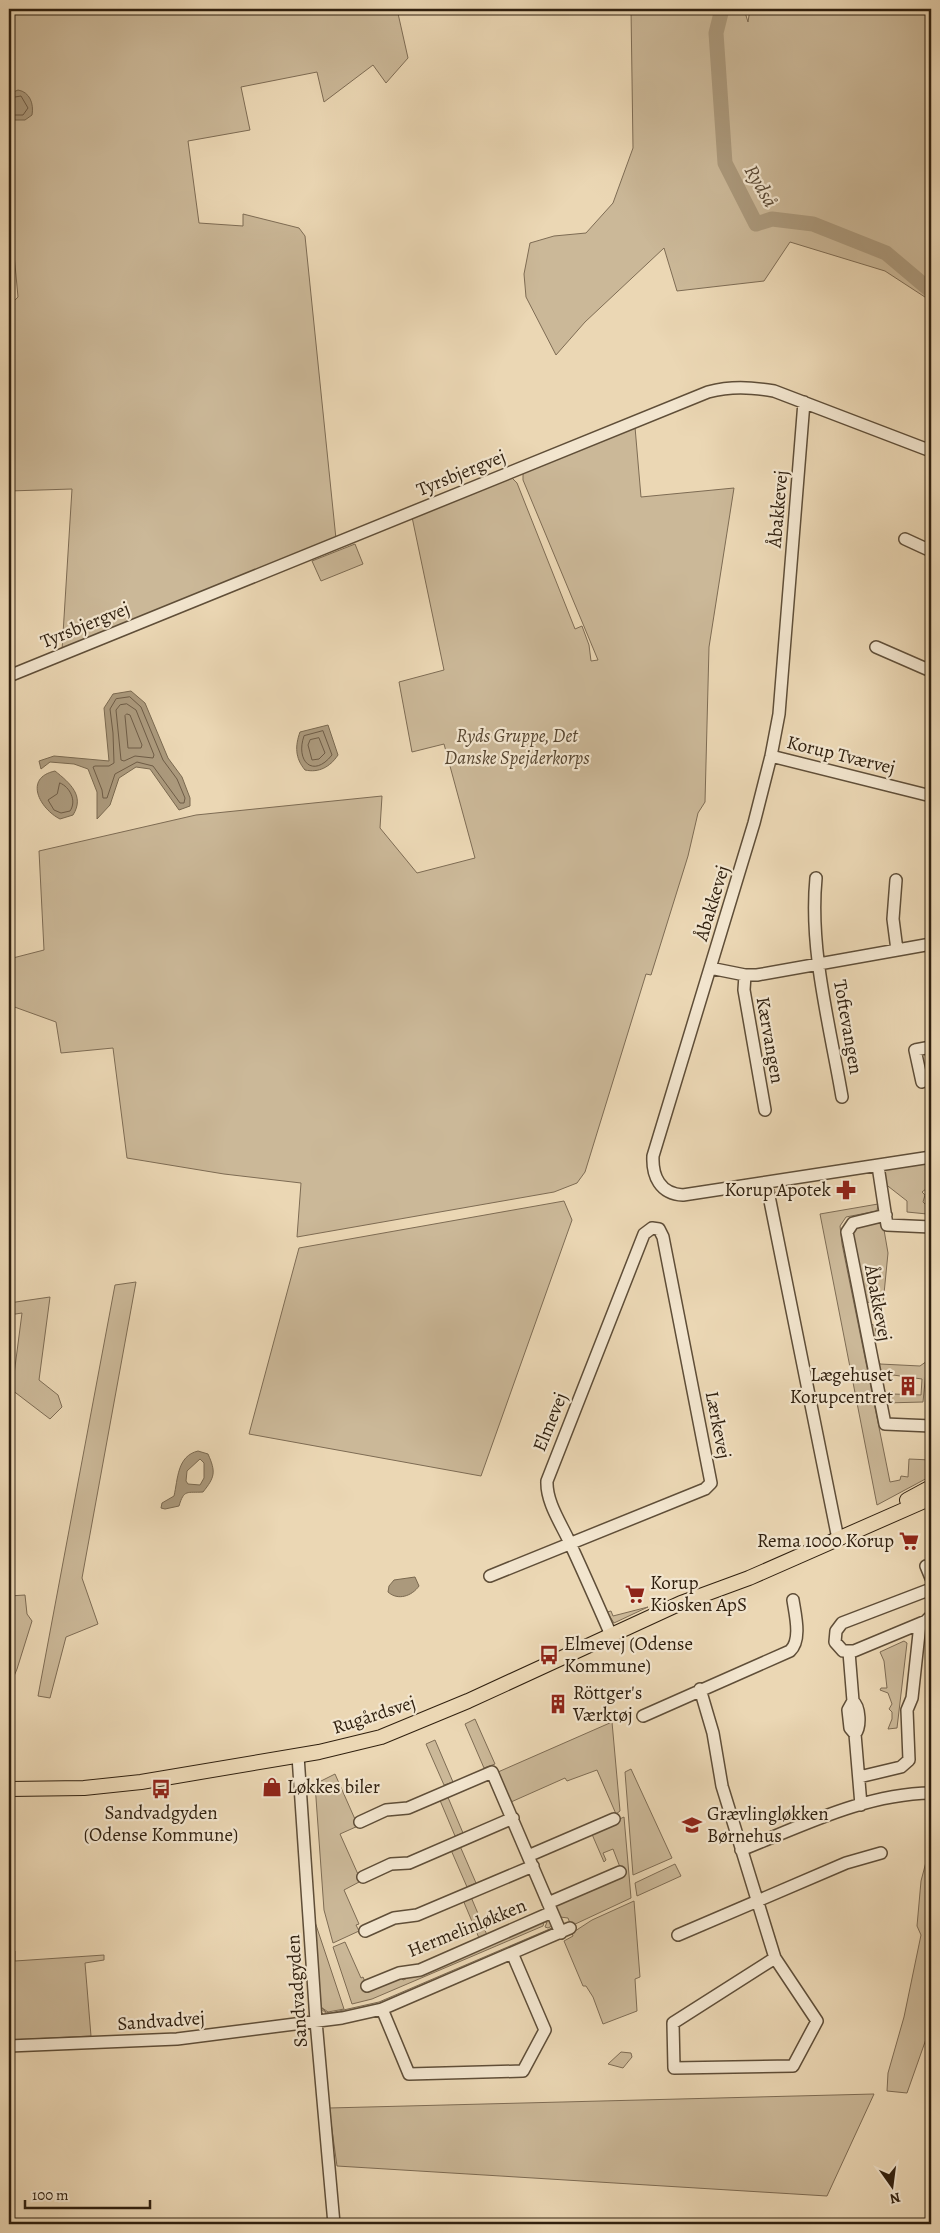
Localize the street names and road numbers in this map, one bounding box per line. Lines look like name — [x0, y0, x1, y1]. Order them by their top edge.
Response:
street label: Tyrsbjergvej — [413, 443, 509, 503]
street label: Åbakkevej — [762, 469, 794, 550]
street label: Tyrsbjergvej — [37, 595, 133, 655]
street label: Korup Tværvej — [784, 729, 898, 781]
street label: Åbakkevej — [688, 862, 736, 945]
street label: Toftevangen — [827, 978, 869, 1076]
street label: Kærvangen — [750, 995, 790, 1085]
street label: Åbakkevej — [858, 1261, 898, 1344]
street label: Elmevej — [526, 1389, 574, 1455]
street label: Lærkevej — [699, 1389, 737, 1461]
street label: Rugårdsvej — [329, 1689, 419, 1741]
street label: Hermelinløkken — [404, 1892, 530, 1964]
street label: Sandvadgyden — [280, 1934, 314, 2048]
street label: Sandvadvej — [116, 2005, 206, 2037]

